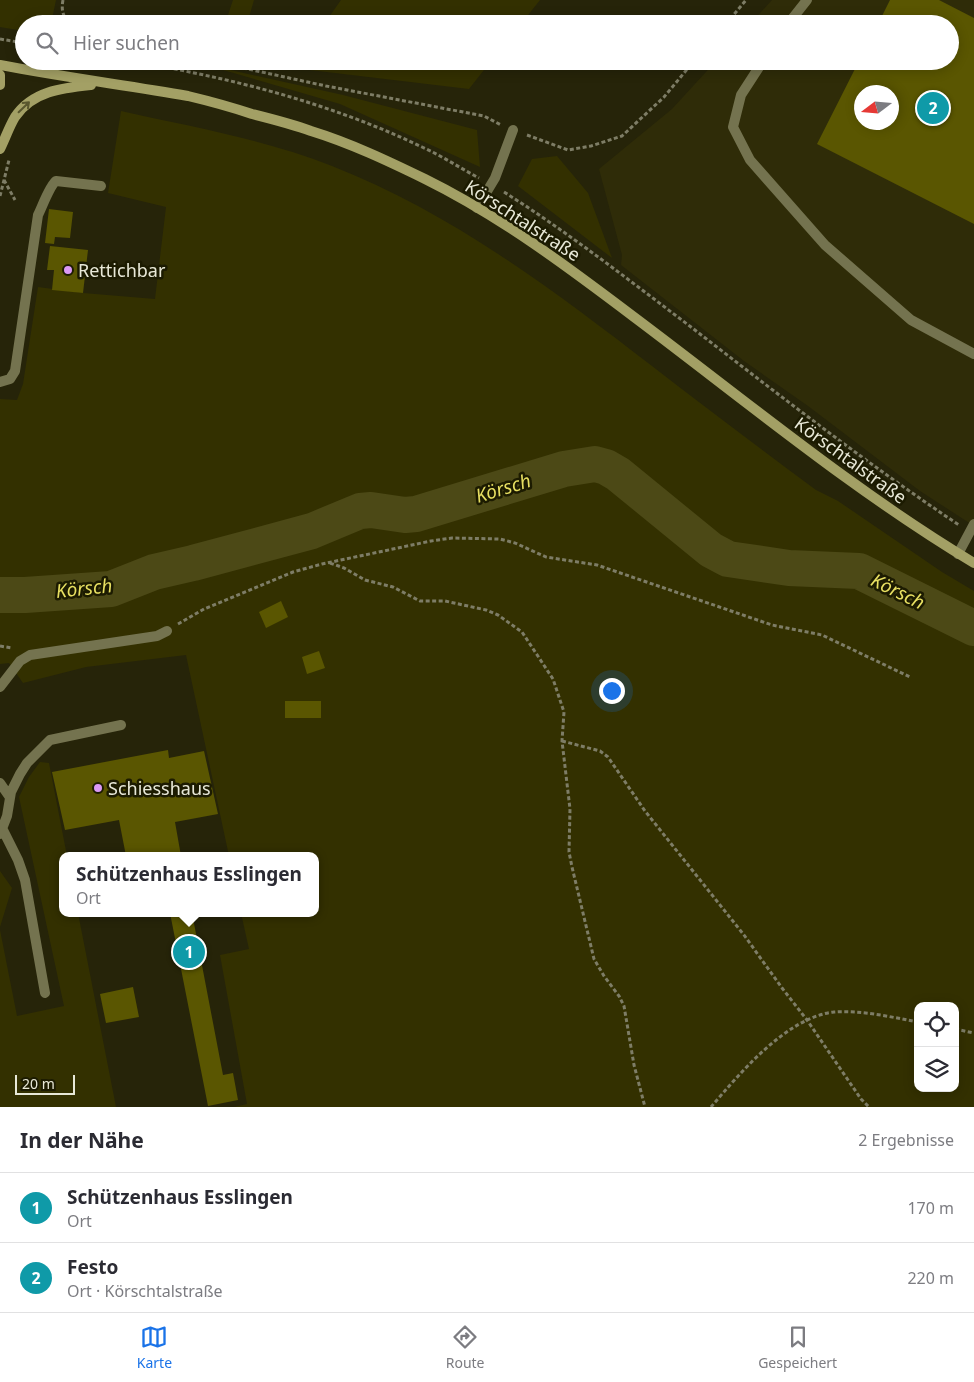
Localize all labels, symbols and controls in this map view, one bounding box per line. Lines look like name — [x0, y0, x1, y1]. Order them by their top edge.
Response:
search box — [15, 15, 959, 70]
icon: search — [33, 29, 61, 57]
text: Hier suchen — [73, 30, 180, 56]
north arrow — [854, 85, 899, 130]
pin: 2 — [917, 89, 949, 127]
one-way arrow — [18, 101, 30, 114]
street label: Körschtalstraße — [461, 174, 585, 266]
place label: Rettichbar — [78, 258, 166, 282]
marker: Rettichbar — [62, 264, 74, 276]
street label: Körschtalstraße — [790, 411, 912, 509]
water label: Körsch — [472, 467, 534, 509]
water label: Körsch — [867, 567, 929, 615]
water label: Körsch — [54, 572, 114, 604]
your location — [599, 678, 625, 704]
place label: Schiesshaus — [108, 776, 211, 800]
marker: Schiesshaus — [92, 782, 104, 794]
popup — [59, 852, 319, 917]
text: Schützenhaus Esslingen — [76, 861, 302, 887]
text: Ort — [76, 887, 101, 909]
pin: 1 — [173, 933, 205, 971]
map controls — [914, 1002, 959, 1092]
button: locate — [914, 1002, 959, 1047]
button: layers — [914, 1047, 959, 1092]
scale bar — [15, 1072, 75, 1095]
text: 20 m — [22, 1074, 55, 1093]
text: In der Nähe — [20, 1126, 144, 1154]
text: 2 Ergebnisse — [858, 1129, 954, 1151]
text: Schützenhaus Esslingen — [67, 1184, 293, 1210]
text: 1 — [31, 1197, 41, 1219]
text: 170 m — [907, 1197, 954, 1219]
text: Ort — [67, 1210, 92, 1232]
text: Festo — [67, 1254, 118, 1280]
text: 2 — [31, 1267, 41, 1289]
text: 220 m — [907, 1267, 954, 1289]
text: Ort · Körschtalstraße — [67, 1280, 223, 1302]
tab: Karte — [137, 1323, 172, 1372]
tab: Route — [446, 1323, 485, 1372]
tab: Gespeichert — [758, 1323, 837, 1372]

